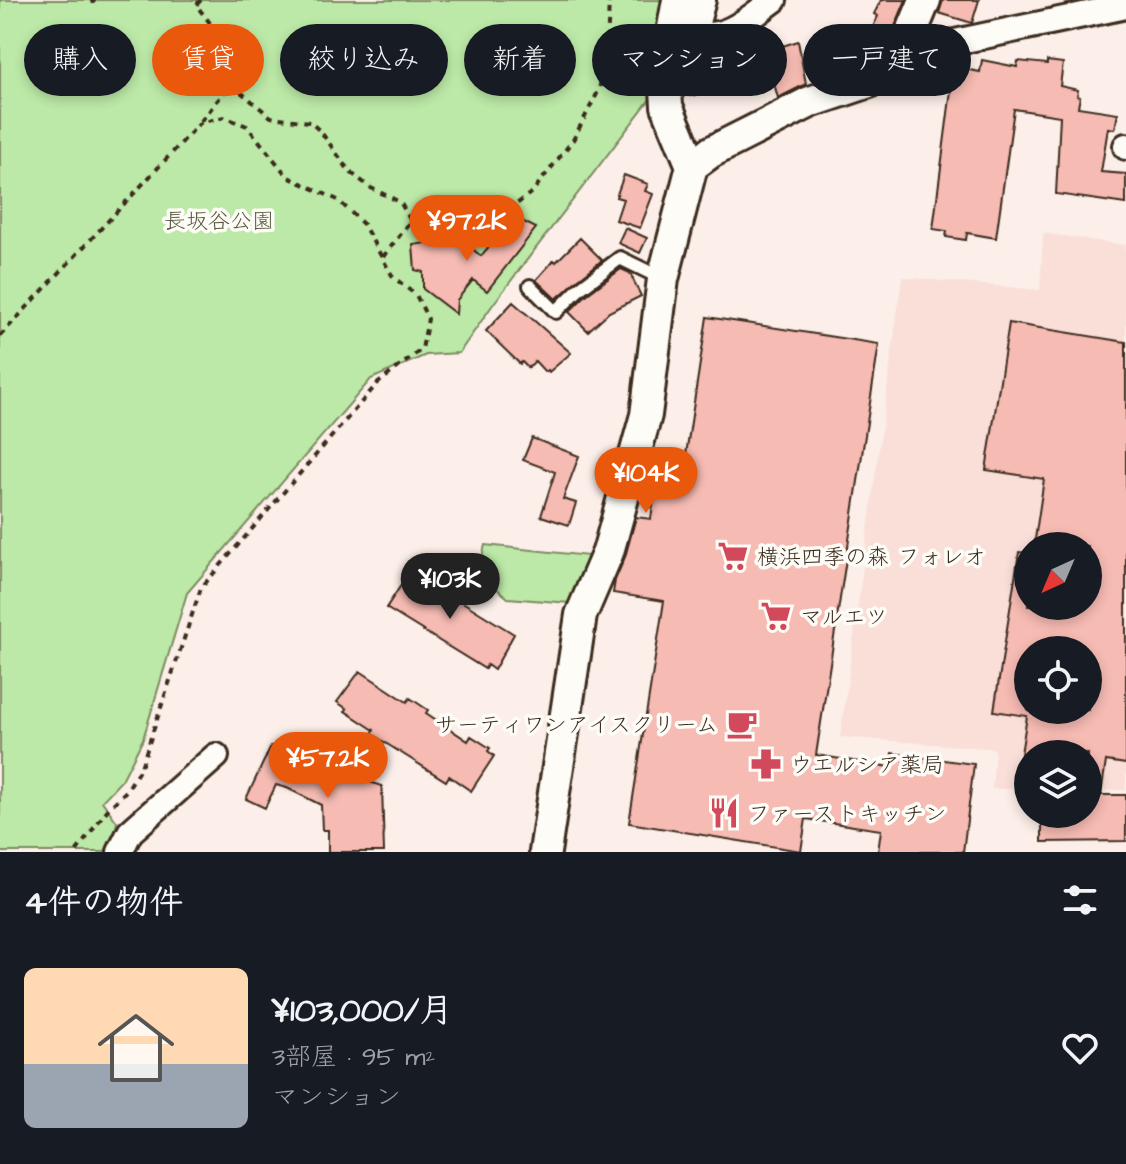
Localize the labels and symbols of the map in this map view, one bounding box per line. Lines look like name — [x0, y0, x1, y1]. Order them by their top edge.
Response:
pin: ¥97.2K — [402, 195, 532, 263]
park label: 長坂谷公園 — [164, 206, 274, 237]
pin: ¥104K — [590, 447, 702, 515]
north arrow — [1014, 532, 1102, 620]
supermarket icon: 横浜四季の森 フォレオ — [716, 539, 750, 573]
place label: 横浜四季の森 フォレオ — [757, 542, 986, 573]
pin: ¥103K — [394, 553, 506, 621]
supermarket icon: マルエツ — [759, 599, 793, 633]
place label: マルエツ — [800, 602, 888, 633]
cafe icon: サーティワンアイスクリーム — [725, 707, 759, 741]
place label: サーティワンアイスクリーム — [435, 710, 718, 741]
pin: ¥57.2K — [263, 732, 393, 800]
pharmacy icon: ウエルシア薬局 — [749, 747, 783, 781]
place label: ウエルシア薬局 — [790, 750, 944, 781]
restaurant icon: ファーストキッチン — [707, 796, 741, 830]
place label: ファーストキッチン — [748, 799, 946, 830]

